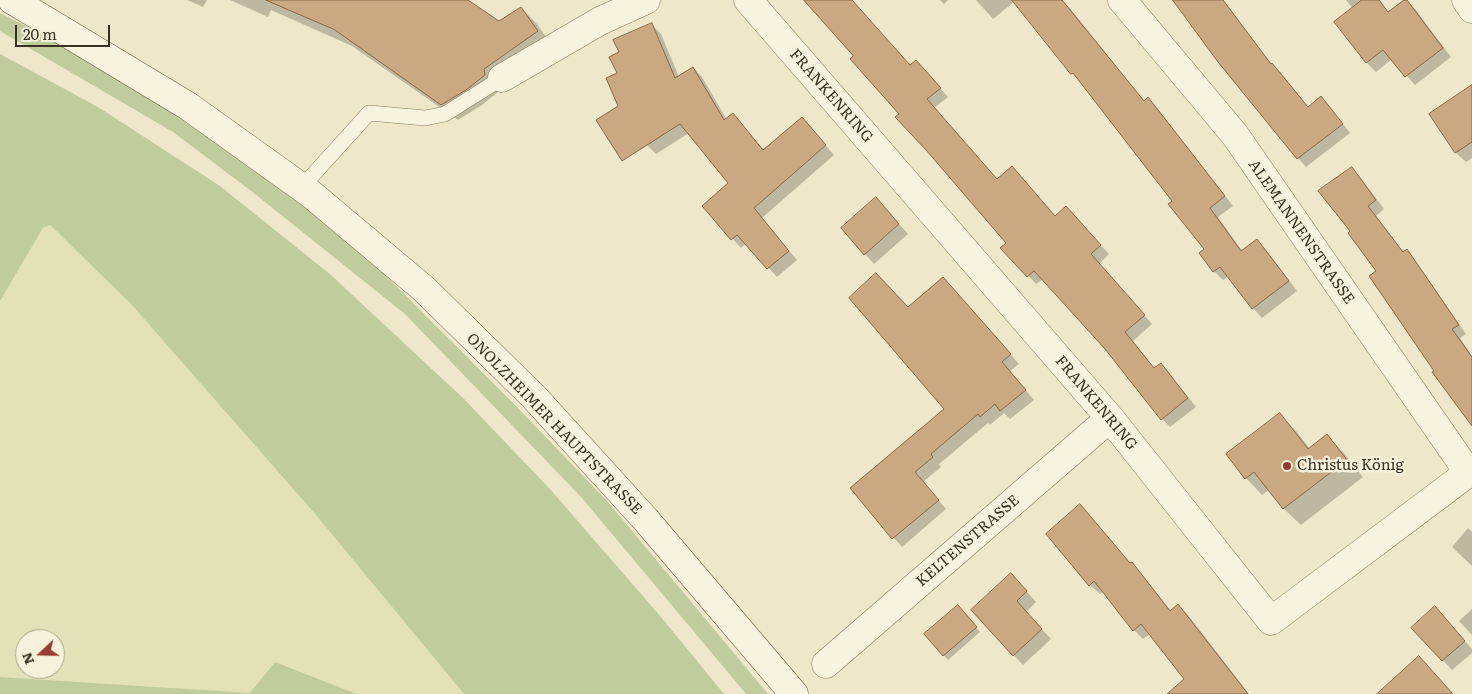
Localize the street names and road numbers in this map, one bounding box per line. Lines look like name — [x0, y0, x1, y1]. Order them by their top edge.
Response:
street label: FRANKENRING — [786, 46, 876, 146]
street label: ALEMANNENSTRASSE — [1244, 156, 1358, 308]
street label: ONOLZHEIMER HAUPTSTRASSE — [463, 330, 645, 518]
street label: FRANKENRING — [1051, 352, 1141, 454]
street label: KELTENSTRASSE — [913, 491, 1023, 591]

